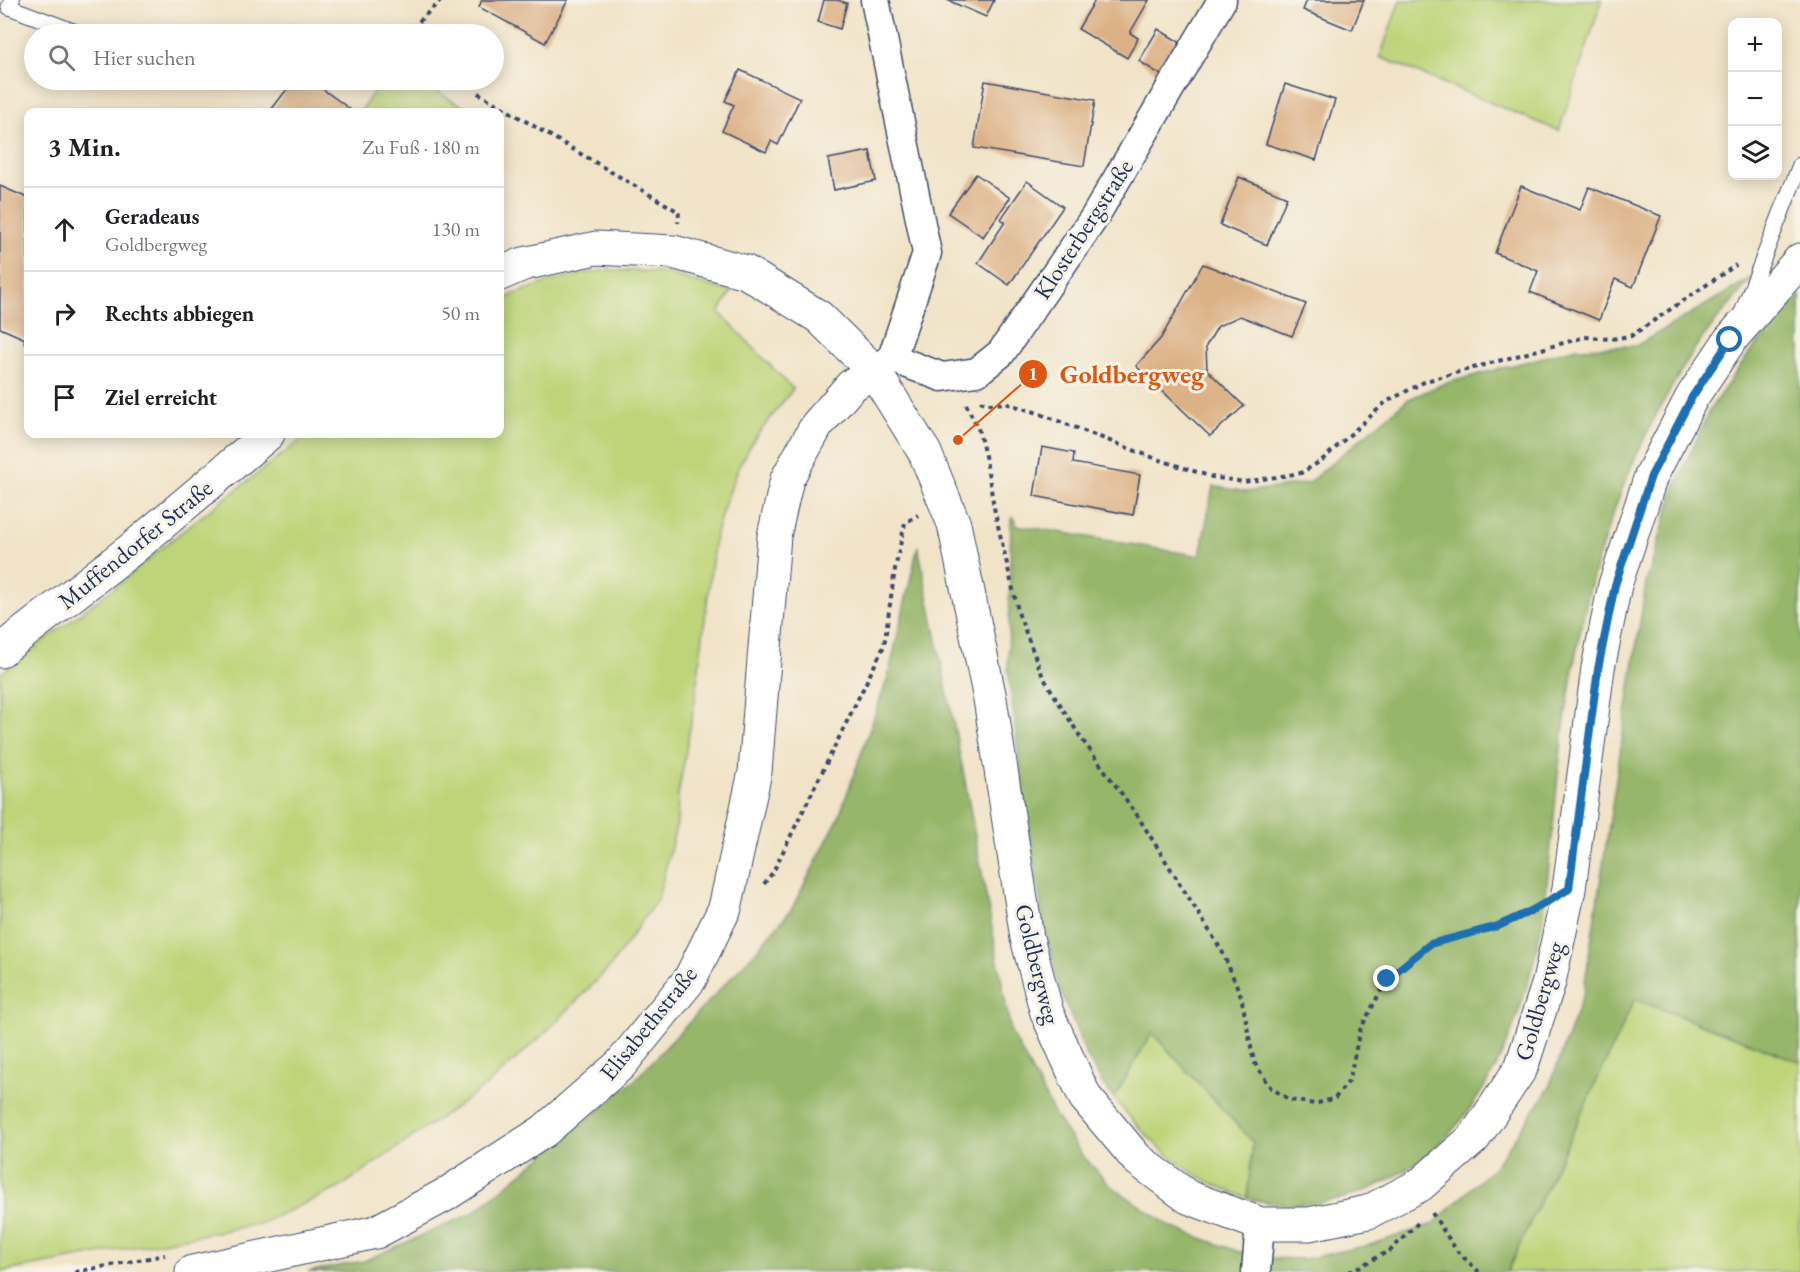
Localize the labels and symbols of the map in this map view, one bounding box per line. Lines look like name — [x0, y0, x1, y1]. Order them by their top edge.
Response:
street label: Klosterbergstraße — [1026, 153, 1140, 305]
route start — [1716, 326, 1742, 352]
callout: Goldbergweg — [1018, 352, 1217, 396]
text: Goldbergweg — [1060, 357, 1205, 391]
text: 1 — [1028, 362, 1038, 385]
street label: Muffendorfer Straße — [51, 472, 219, 616]
street label: Goldbergweg — [1008, 901, 1068, 1028]
street label: Goldbergweg — [1507, 937, 1571, 1064]
street label: Elisabethstraße — [592, 959, 704, 1087]
route end — [1373, 965, 1399, 991]

